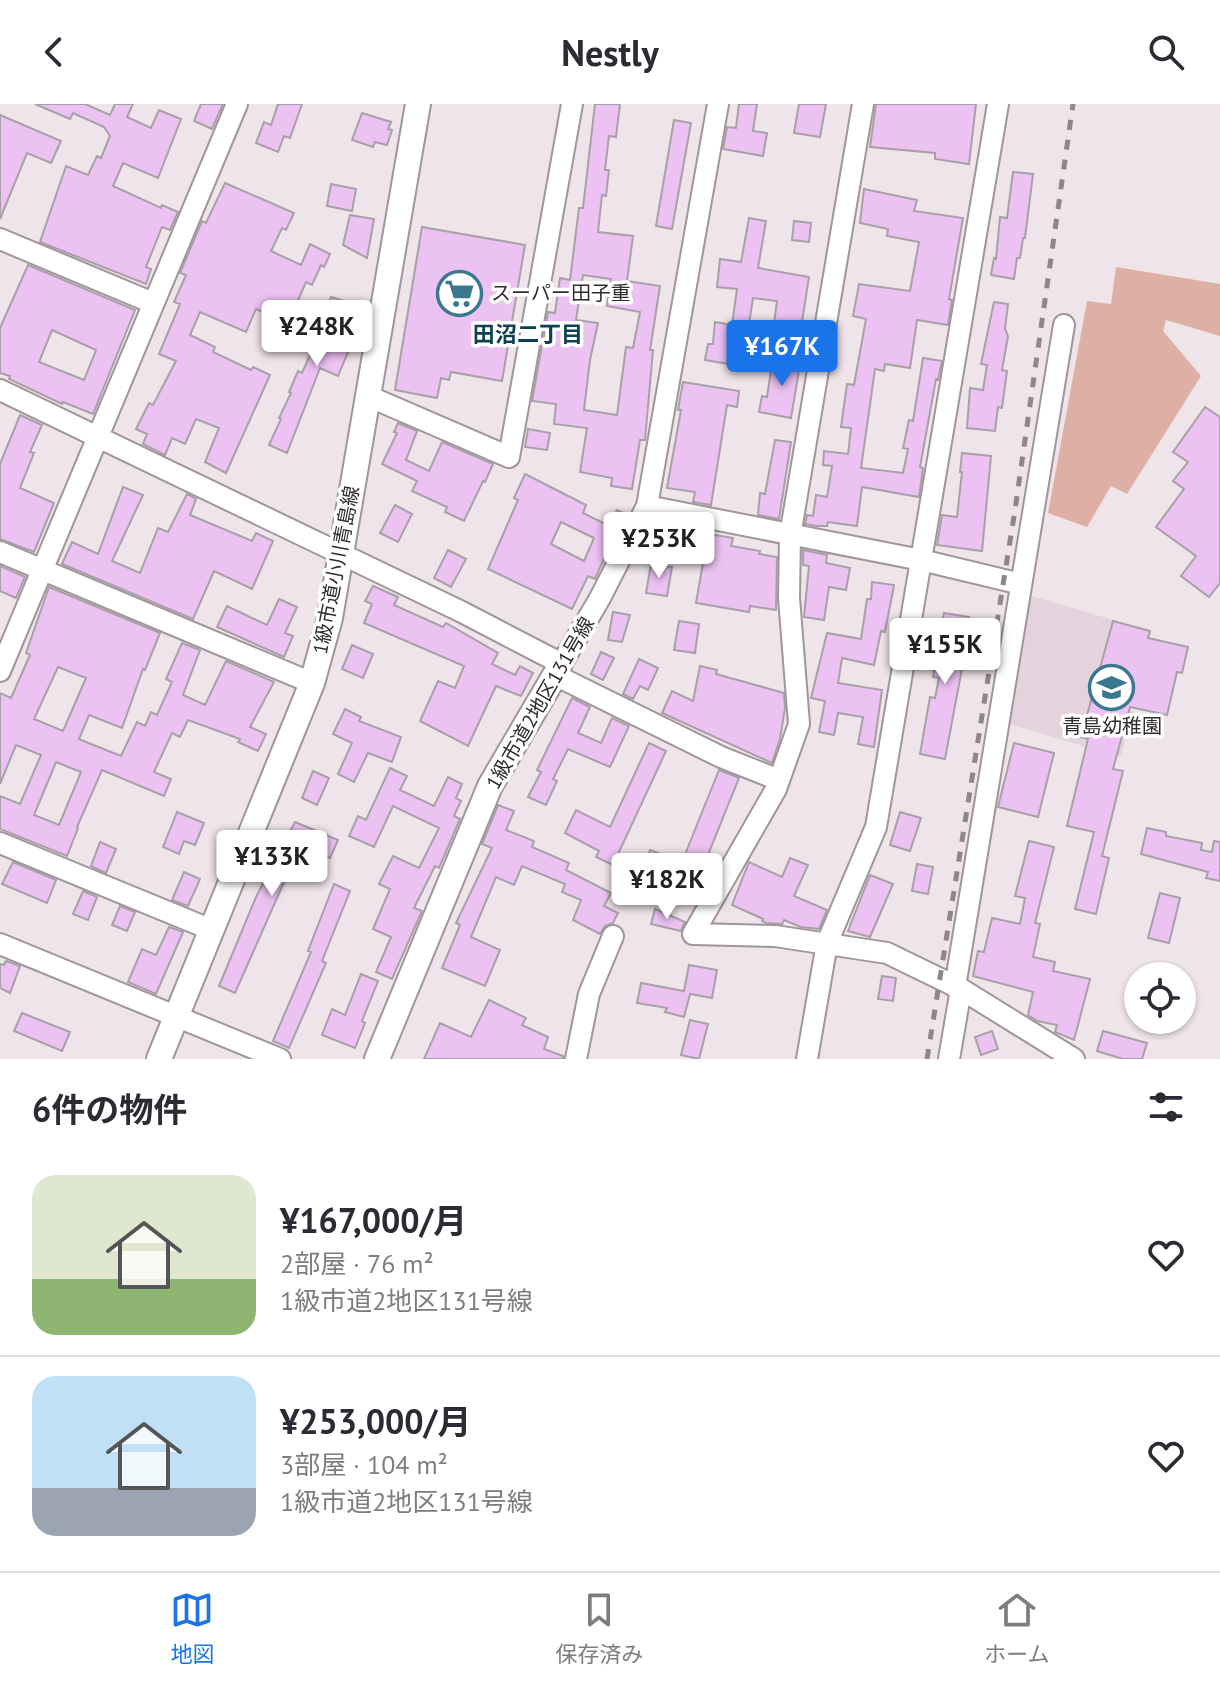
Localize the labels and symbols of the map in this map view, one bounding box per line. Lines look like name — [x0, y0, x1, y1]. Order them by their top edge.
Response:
supermarket icon: スーパー田子重 — [436, 269, 484, 317]
place label: スーパー田子重 — [491, 280, 631, 306]
pin: ¥248K — [261, 300, 373, 368]
district label: 田沼二丁目 — [473, 320, 583, 348]
pin: ¥167K — [726, 320, 838, 388]
street label: 1級市道小川青島線 — [307, 484, 365, 656]
pin: ¥253K — [603, 512, 715, 580]
street label: 1級市道2地区131号線 — [480, 612, 600, 794]
pin: ¥155K — [889, 618, 1001, 686]
school or university icon: 青島幼稚園 — [1088, 663, 1136, 711]
place label: 青島幼稚園 — [1062, 713, 1162, 739]
pin: ¥133K — [216, 830, 328, 898]
pin: ¥182K — [611, 853, 723, 921]

